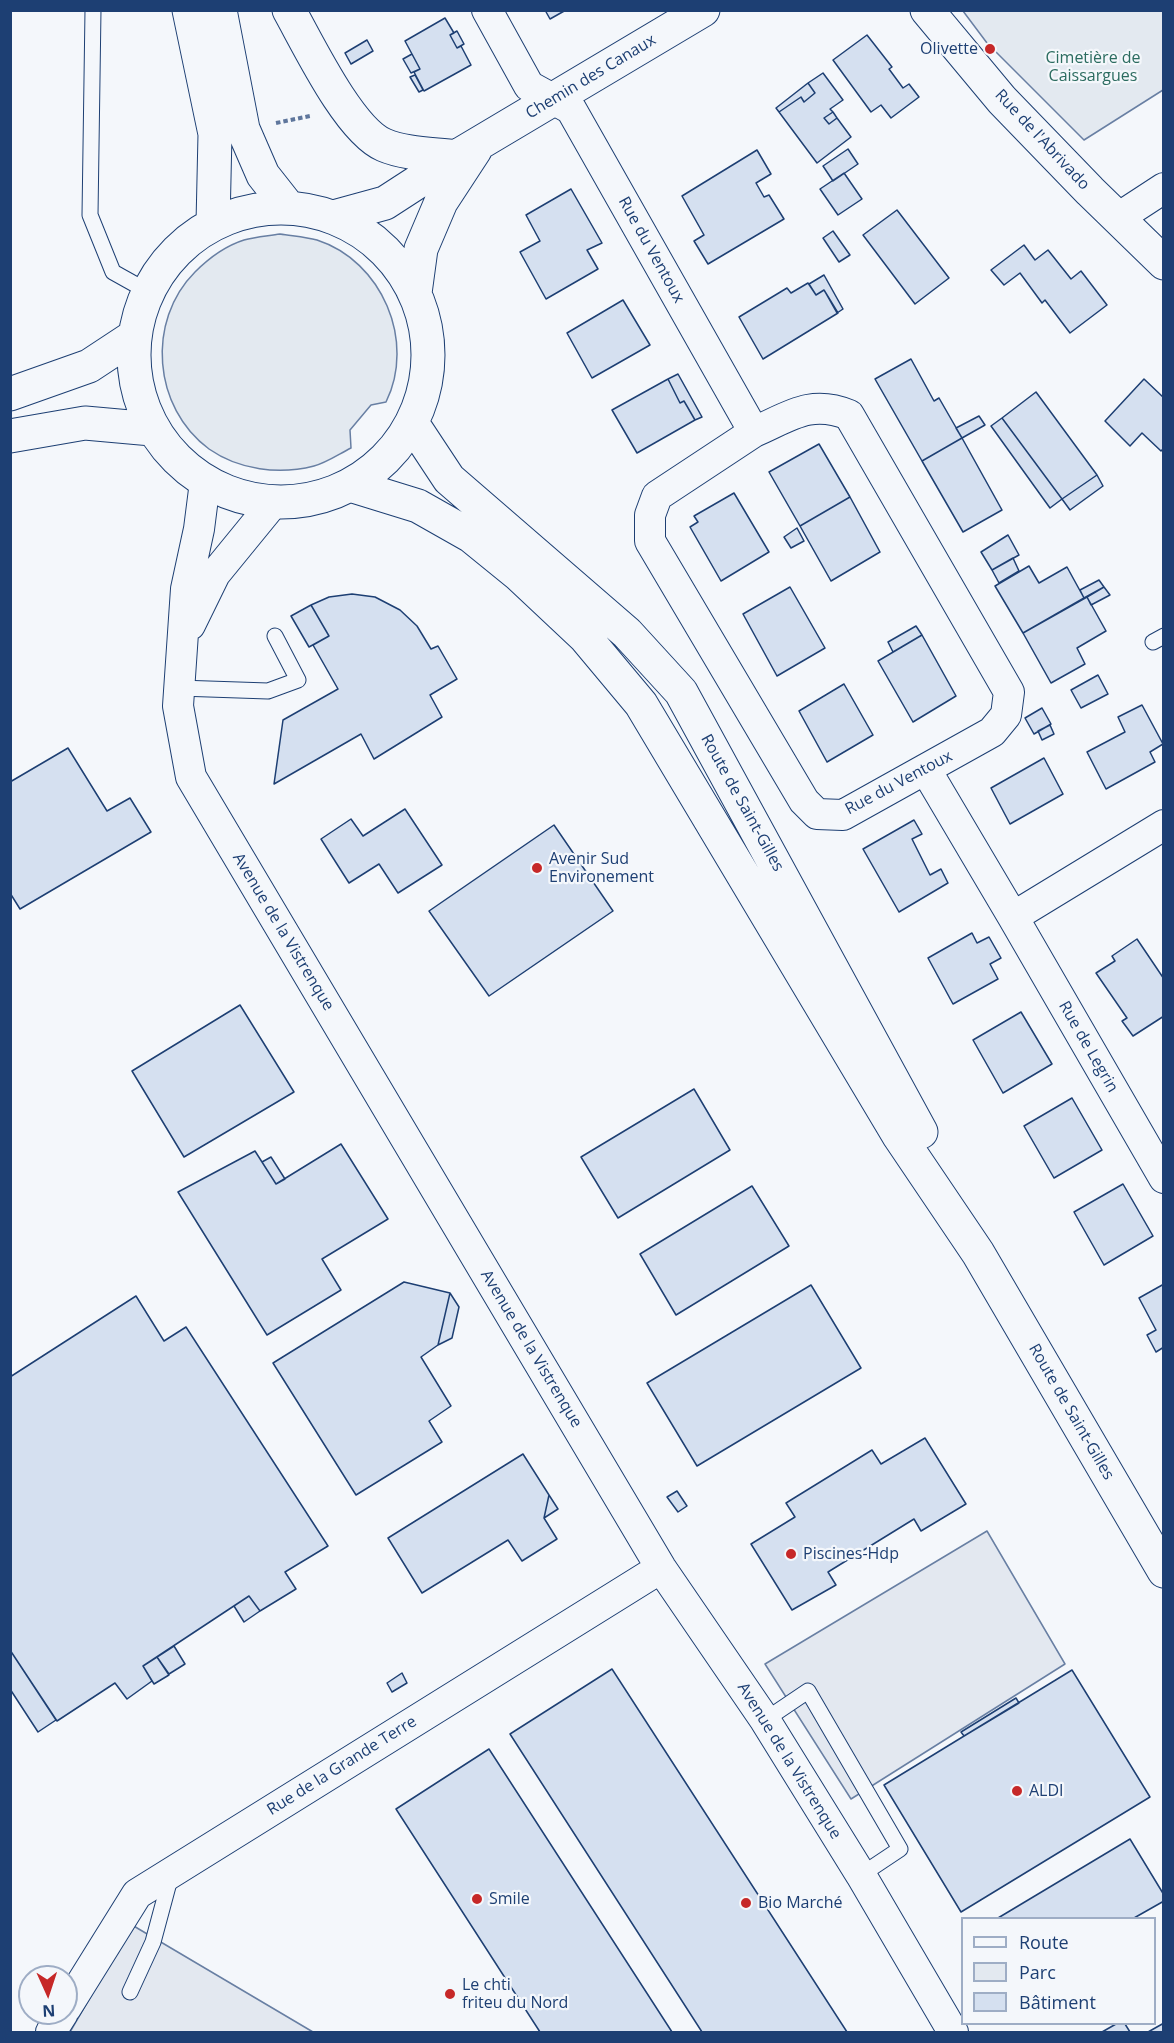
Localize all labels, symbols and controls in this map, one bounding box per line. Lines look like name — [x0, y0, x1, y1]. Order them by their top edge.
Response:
street label: Chemin des Canaux — [523, 31, 659, 123]
place label: Olivette — [920, 39, 978, 59]
marker: Olivette — [983, 42, 997, 56]
park label: Cimetière de Caissargues — [1045, 48, 1141, 86]
street label: Rue de l'Abrivado — [991, 86, 1093, 194]
street label: Rue du Ventoux — [614, 194, 688, 306]
street label: Route de Saint-Gilles — [696, 731, 788, 875]
street label: Rue du Ventoux — [842, 747, 956, 819]
place label: Avenir Sud Environement — [549, 849, 654, 887]
street label: Avenue de la Vistrenque — [228, 850, 338, 1014]
marker: Avenir Sud Environement — [530, 861, 544, 875]
street label: Rue de Legrin — [1054, 998, 1122, 1096]
street label: Avenue de la Vistrenque — [476, 1267, 586, 1431]
street label: Route de Saint-Gilles — [1024, 1341, 1118, 1483]
place label: Piscines-Hdp — [803, 1544, 899, 1564]
marker: Piscines-Hdp — [784, 1547, 798, 1561]
street label: Avenue de la Vistrenque — [733, 1679, 845, 1843]
street label: Rue de la Grande Terre — [264, 1712, 420, 1820]
place label: ALDI — [1029, 1781, 1064, 1801]
marker: ALDI — [1010, 1784, 1024, 1798]
place label: Smile — [489, 1889, 530, 1909]
marker: Smile — [470, 1892, 484, 1906]
place label: Bio Marché — [758, 1893, 842, 1913]
marker: Bio Marché — [739, 1896, 753, 1910]
legend — [961, 1917, 1156, 2025]
text: Route — [1019, 1930, 1069, 1954]
text: Parc — [1019, 1960, 1056, 1984]
north arrow — [18, 1965, 78, 2025]
place label: Le chti friteu du Nord — [462, 1975, 568, 2013]
marker: Le chti friteu du Nord — [443, 1987, 457, 2001]
text: Bâtiment — [1019, 1990, 1096, 2014]
text: N — [42, 2000, 56, 2022]

